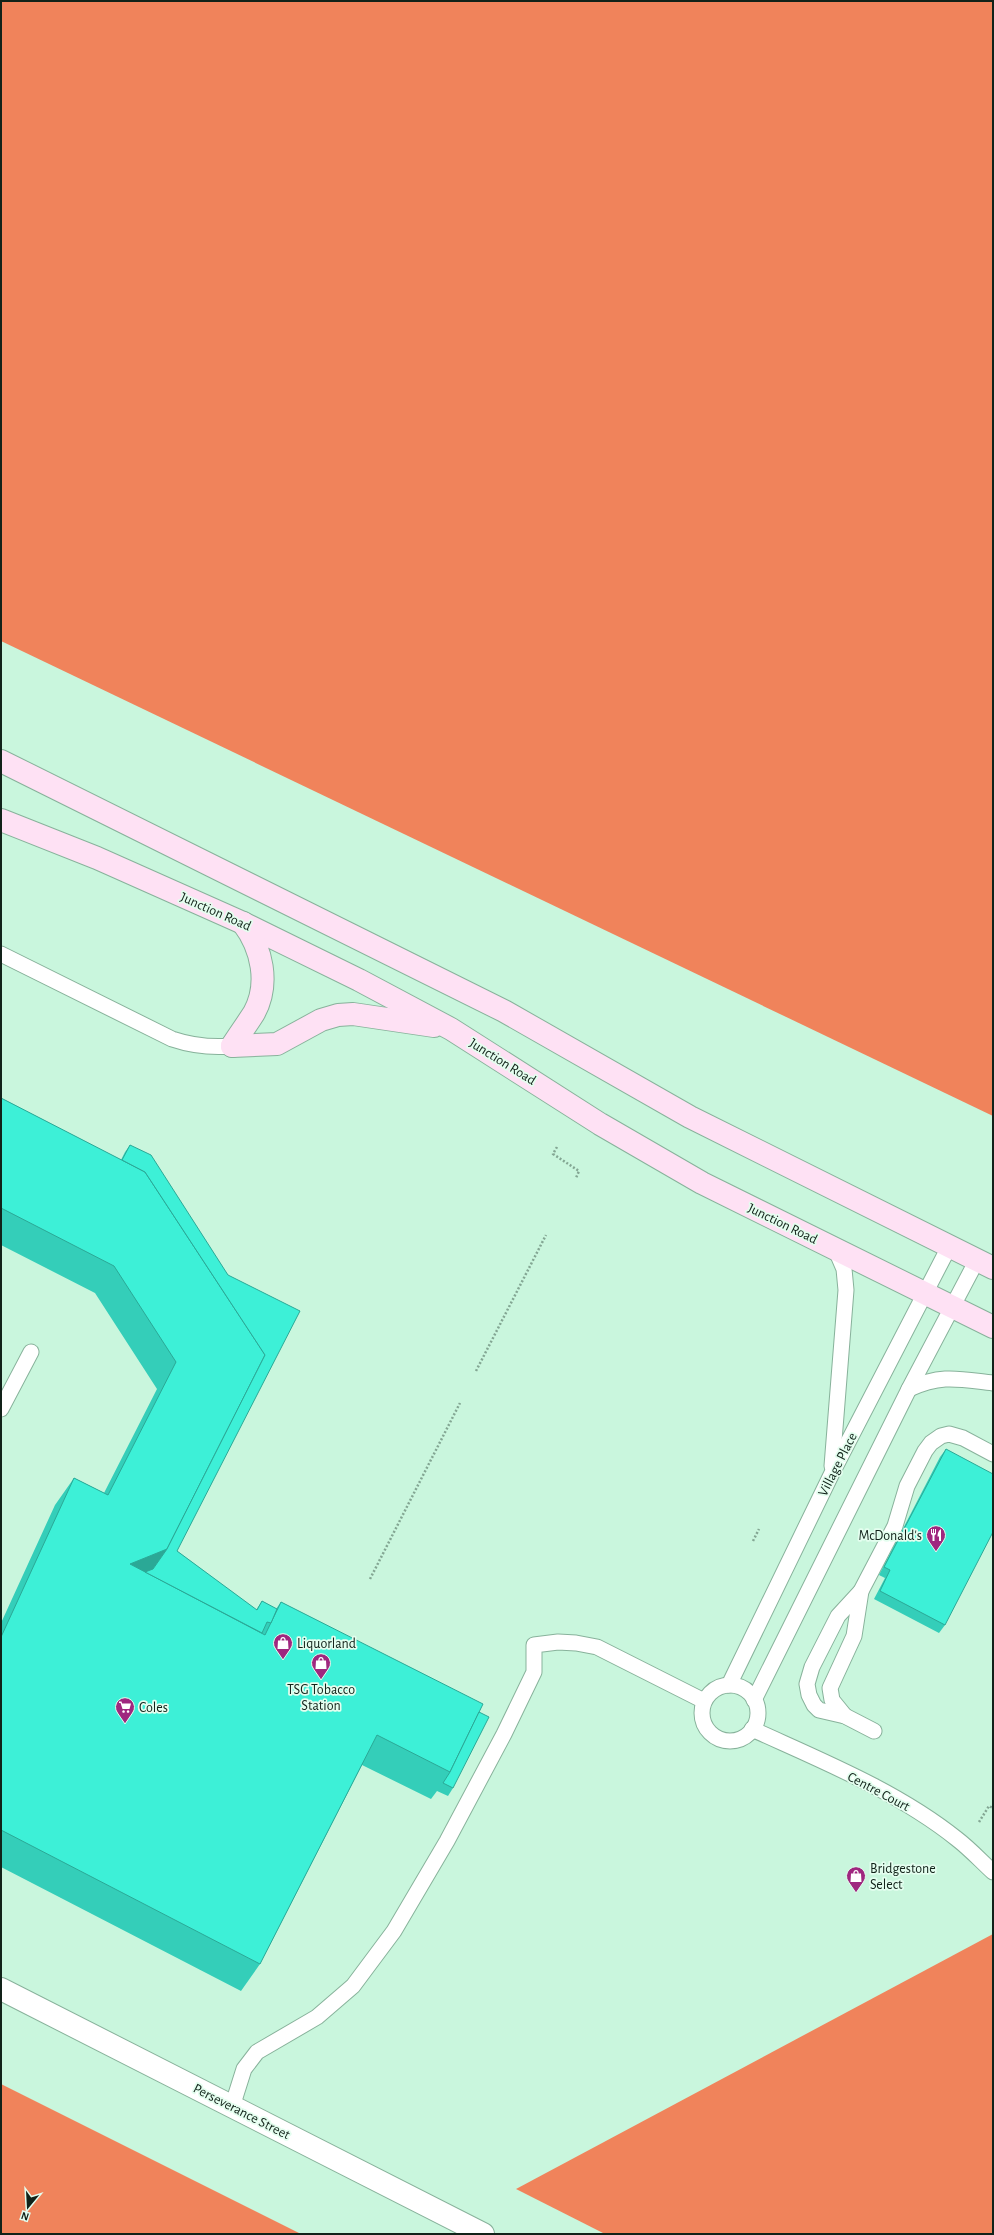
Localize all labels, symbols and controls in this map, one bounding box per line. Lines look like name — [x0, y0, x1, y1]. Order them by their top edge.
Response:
street label: Junction Road — [178, 890, 253, 934]
street label: Junction Road — [467, 1036, 538, 1088]
street label: Junction Road — [745, 1201, 820, 1247]
street label: Village Place — [816, 1430, 860, 1499]
restaurant icon: McDonald's — [925, 1524, 947, 1552]
place label: McDonald's — [859, 1529, 922, 1543]
shop icon: Liquorland — [272, 1632, 294, 1660]
place label: Liquorland — [297, 1637, 356, 1651]
shop icon: TSG Tobacco Station — [310, 1652, 332, 1680]
place label: TSG Tobacco Station — [287, 1683, 355, 1713]
supermarket icon: Coles — [114, 1696, 136, 1724]
place label: Coles — [139, 1701, 168, 1715]
street label: Centre Court — [845, 1770, 912, 1814]
place label: Bridgestone Select — [870, 1862, 936, 1892]
shop icon: Bridgestone Select — [845, 1865, 867, 1893]
street label: Perseverance Street — [191, 2081, 293, 2143]
north arrow — [8, 2187, 48, 2227]
text: N — [20, 2210, 30, 2222]

